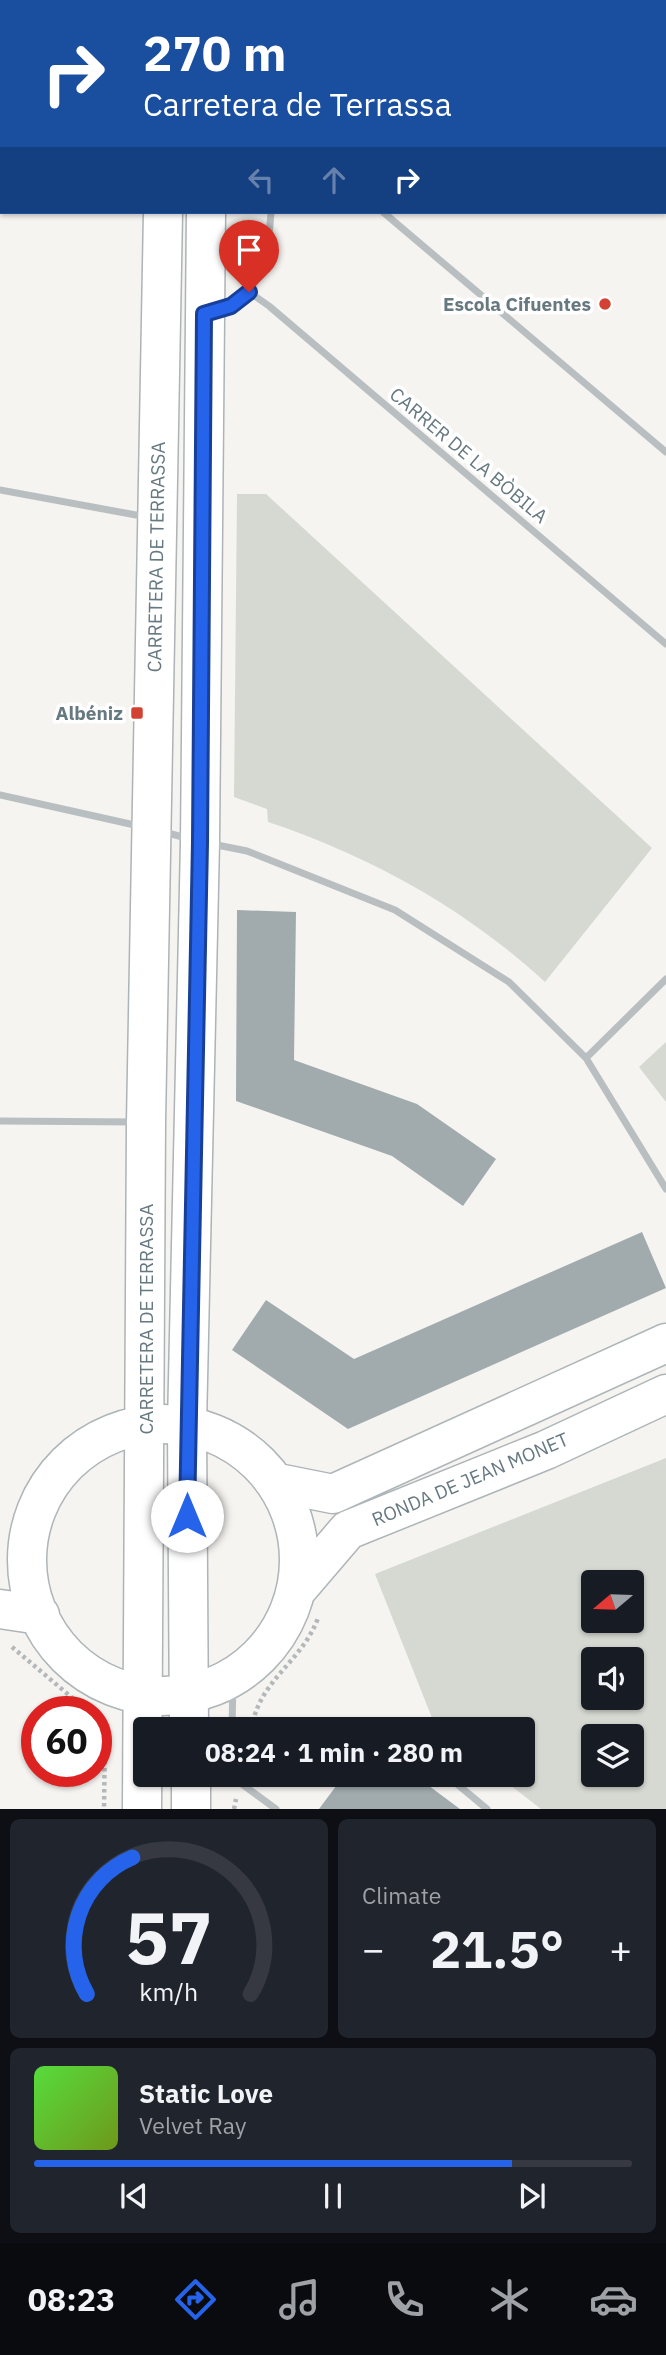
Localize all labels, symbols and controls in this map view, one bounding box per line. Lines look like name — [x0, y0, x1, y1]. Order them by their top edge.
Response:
text: 270 m — [143, 21, 287, 84]
icon: right — [28, 28, 119, 119]
text: Carretera de Terrassa — [143, 83, 452, 125]
icon: left — [242, 161, 280, 199]
icon: ahead — [315, 161, 353, 199]
icon: right — [388, 161, 426, 199]
pin — [219, 220, 279, 292]
icon: arrive — [230, 231, 268, 269]
place label: Escola Cifuentes — [443, 292, 591, 316]
marker: Escola Cifuentes — [597, 296, 613, 312]
street label: CARRER DE LA BÒBILA — [385, 382, 553, 528]
street label: CARRETERA DE TERRASSA — [142, 441, 170, 673]
place label: Albéniz — [55, 701, 123, 725]
marker: Albéniz — [129, 705, 145, 721]
street label: CARRETERA DE TERRASSA — [134, 1204, 158, 1434]
street label: RONDA DE JEAN MONET — [368, 1427, 572, 1531]
position arrow — [150, 1479, 224, 1553]
north arrow — [581, 1570, 644, 1633]
map controls — [581, 1570, 644, 1787]
button: sound — [581, 1647, 644, 1710]
speed limit sign: 60 — [21, 1696, 112, 1787]
button: layers — [581, 1724, 644, 1787]
text: 08:24 · 1 min · 280 m — [205, 1735, 463, 1769]
text: Climate — [362, 1880, 441, 1910]
text: 57 — [125, 1890, 213, 1985]
text: 21.5° — [430, 1915, 564, 1982]
text: − — [362, 1924, 385, 1973]
text: + — [609, 1924, 632, 1973]
text: km/h — [140, 1975, 198, 2008]
text: Static Love — [139, 2076, 273, 2110]
text: Velvet Ray — [139, 2110, 246, 2140]
icon: previous — [115, 2177, 153, 2215]
icon: pause — [314, 2177, 352, 2215]
icon: next — [513, 2177, 551, 2215]
icon: directions — [171, 2275, 220, 2324]
icon: music — [275, 2275, 324, 2324]
icon: phone — [380, 2275, 429, 2324]
icon: climate — [485, 2275, 534, 2324]
icon: car — [589, 2275, 638, 2324]
text: 08:23 — [28, 2278, 115, 2320]

